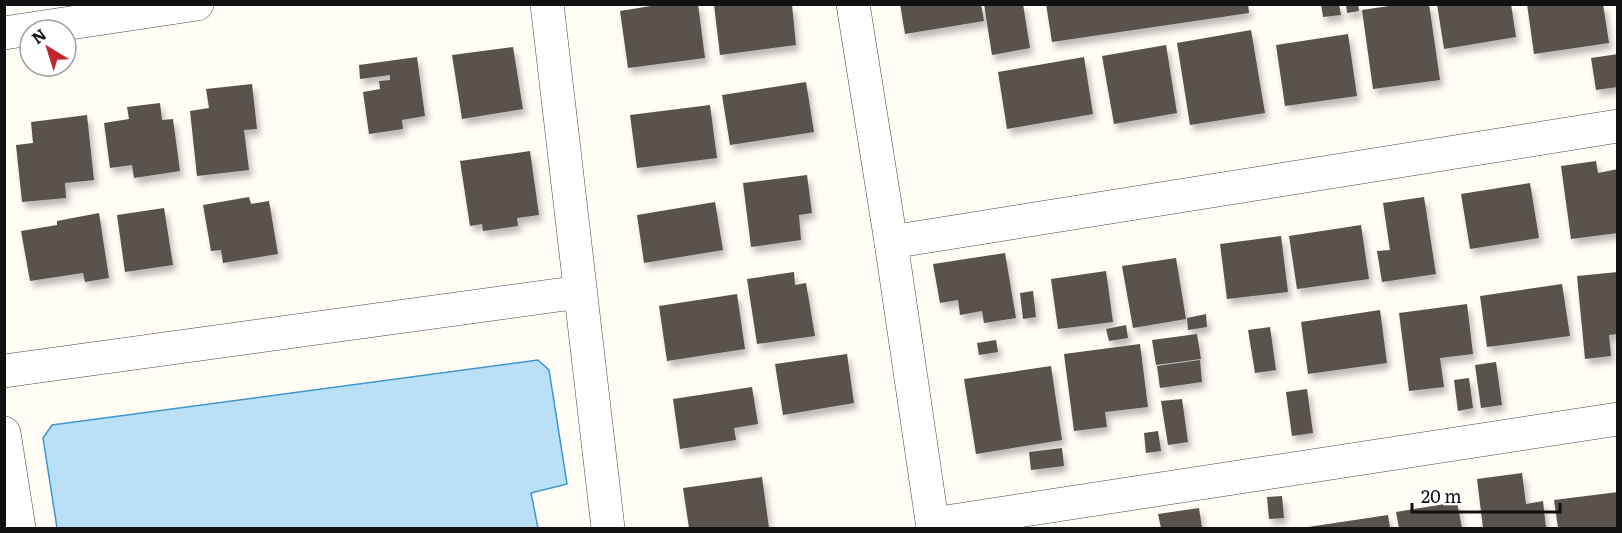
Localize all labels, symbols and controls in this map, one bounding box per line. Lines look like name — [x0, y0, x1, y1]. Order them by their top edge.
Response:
north arrow — [18, 18, 78, 78]
text: N — [25, 22, 51, 49]
scale bar — [1412, 476, 1560, 514]
text: 20 m — [1421, 482, 1462, 509]

